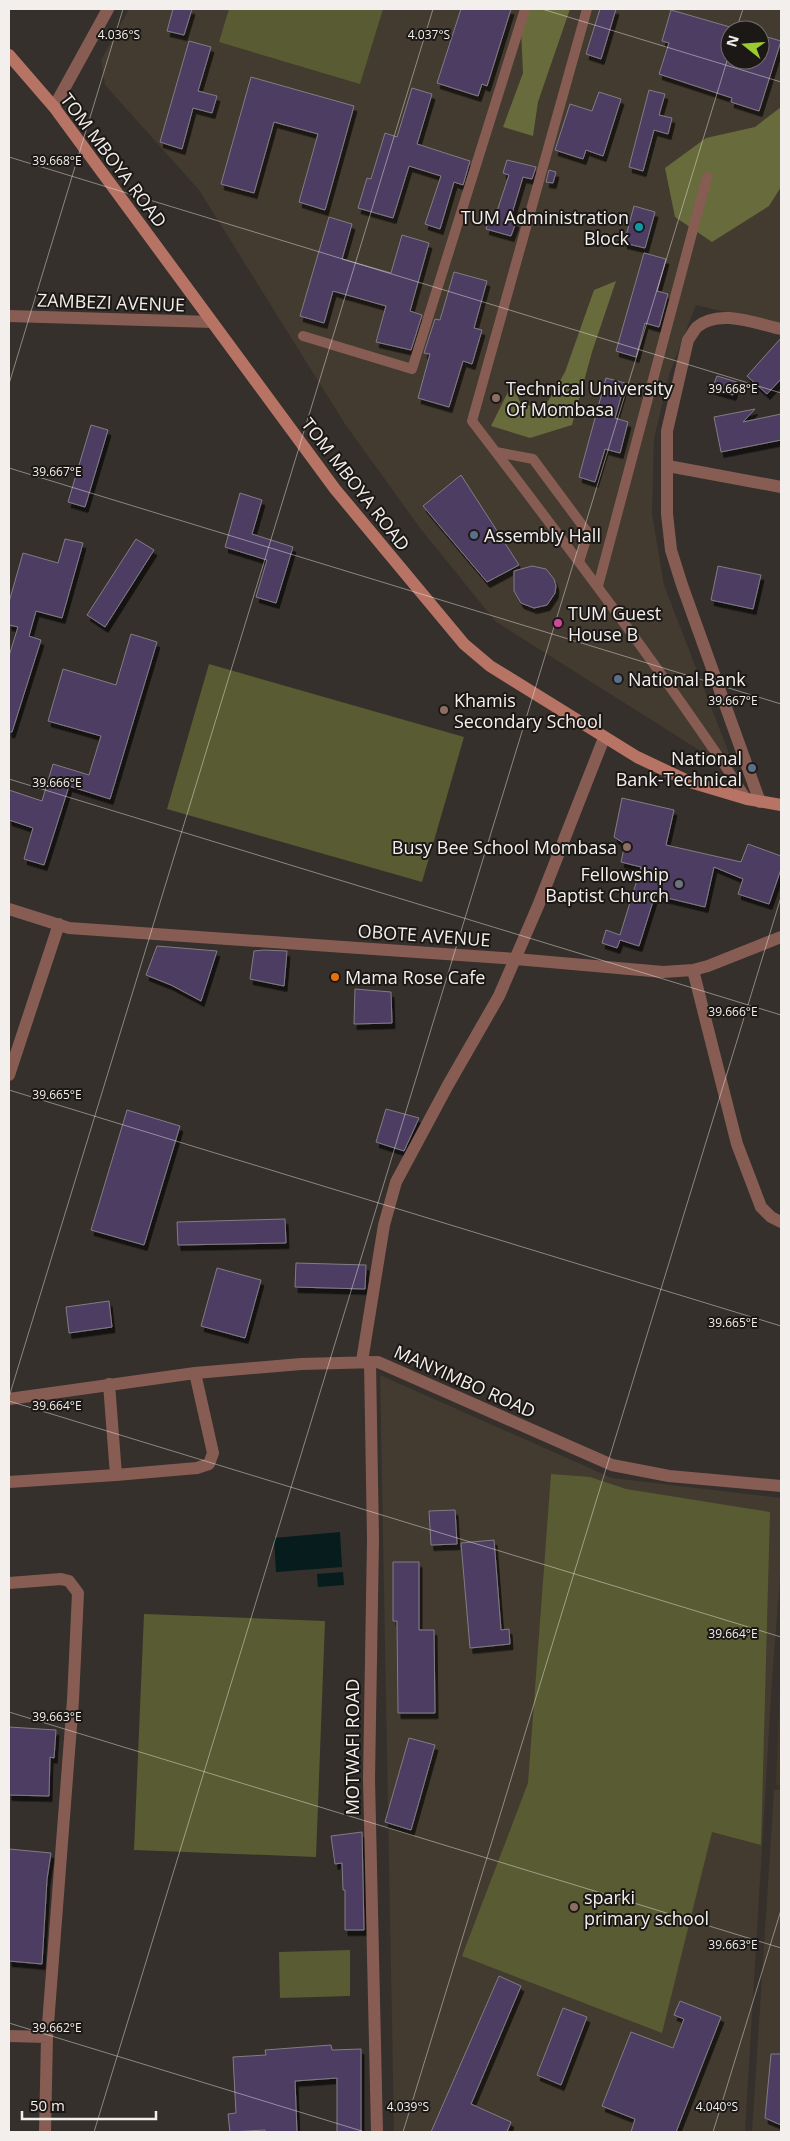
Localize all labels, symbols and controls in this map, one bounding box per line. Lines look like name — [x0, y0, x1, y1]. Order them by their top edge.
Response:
north arrow — [720, 20, 770, 70]
text: 4.036°S — [98, 26, 140, 43]
text: 4.037°S — [408, 26, 450, 43]
text: N — [721, 33, 743, 49]
street label: TOM MBOYA ROAD — [56, 88, 172, 232]
text: 39.668°E — [32, 152, 82, 169]
place label: TUM Administration Block — [461, 205, 630, 250]
marker: TUM Administration Block — [633, 221, 645, 233]
street label: ZAMBEZI AVENUE — [36, 287, 186, 317]
place label: Technical University Of Mombasa — [506, 376, 674, 421]
text: 39.668°E — [708, 380, 758, 397]
marker: Technical University Of Mombasa — [490, 392, 502, 404]
street label: TOM MBOYA ROAD — [297, 413, 415, 555]
text: 39.667°E — [32, 463, 82, 480]
place label: Assembly Hall — [484, 523, 601, 547]
marker: Assembly Hall — [468, 529, 480, 541]
place label: TUM Guest House B — [568, 601, 661, 646]
marker: TUM Guest House B — [552, 617, 564, 629]
place label: National Bank — [628, 667, 746, 691]
marker: National Bank — [612, 673, 624, 685]
place label: Khamis Secondary School — [454, 688, 602, 733]
text: 39.667°E — [708, 692, 758, 709]
marker: Khamis Secondary School — [438, 704, 450, 716]
place label: National Bank-Technical — [616, 746, 742, 791]
marker: National Bank-Technical — [746, 762, 758, 774]
text: 39.666°E — [32, 774, 82, 791]
place label: Busy Bee School Mombasa — [392, 835, 617, 859]
marker: Busy Bee School Mombasa — [621, 841, 633, 853]
place label: Fellowship Baptist Church — [545, 862, 669, 907]
marker: Fellowship Baptist Church — [673, 878, 685, 890]
street label: OBOTE AVENUE — [357, 918, 491, 952]
place label: Mama Rose Cafe — [345, 965, 485, 989]
marker: Mama Rose Cafe — [329, 971, 341, 983]
text: 39.666°E — [708, 1003, 758, 1020]
text: 39.665°E — [32, 1086, 82, 1103]
text: 39.665°E — [708, 1314, 758, 1331]
street label: MANYIMBO ROAD — [391, 1339, 539, 1423]
text: 39.664°E — [32, 1397, 82, 1414]
text: 39.664°E — [708, 1625, 758, 1642]
street label: MOTWAFI ROAD — [340, 1679, 364, 1815]
text: 39.663°E — [32, 1708, 82, 1725]
place label: sparki primary school — [584, 1885, 709, 1930]
marker: sparki primary school — [568, 1901, 580, 1913]
text: 39.663°E — [708, 1936, 758, 1953]
text: 39.662°E — [32, 2019, 82, 2036]
scale bar — [22, 2088, 156, 2120]
text: 50 m — [30, 2095, 65, 2115]
text: 4.039°S — [387, 2098, 429, 2115]
text: 4.040°S — [696, 2098, 738, 2115]

